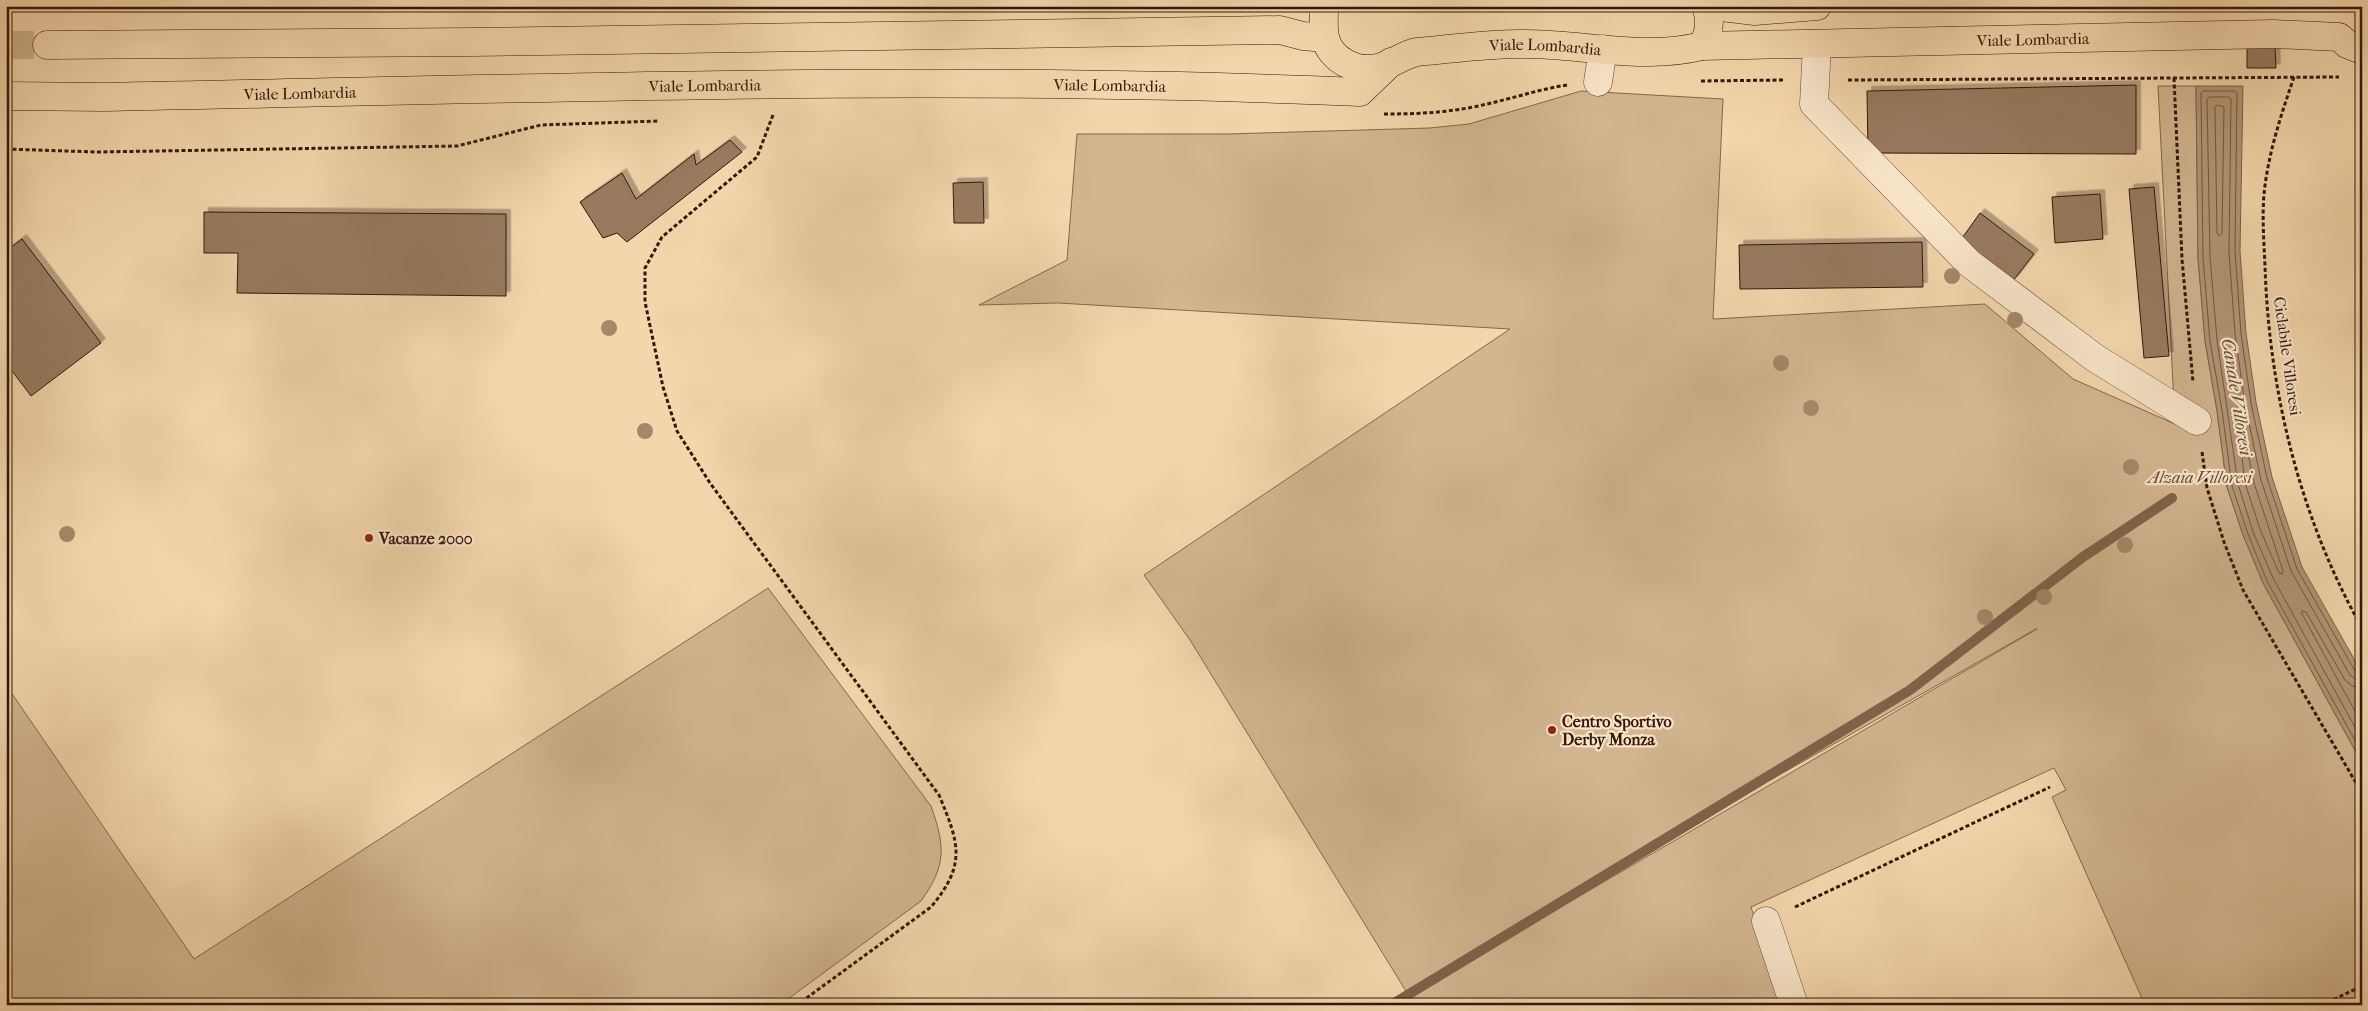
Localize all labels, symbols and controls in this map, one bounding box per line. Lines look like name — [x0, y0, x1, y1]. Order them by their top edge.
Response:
street label: Viale Lombardia — [1976, 29, 2090, 50]
street label: Viale Lombardia — [1488, 35, 1603, 59]
street label: Viale Lombardia — [648, 75, 762, 96]
street label: Viale Lombardia — [1053, 75, 1167, 96]
street label: Viale Lombardia — [243, 83, 357, 104]
street label: Ciclabile Villoresi — [2270, 295, 2305, 417]
water label: Canale Villoresi — [2217, 337, 2256, 459]
park label: Alzaia Villoresi — [2146, 468, 2253, 487]
place label: Vacanze 2000 — [378, 529, 473, 548]
marker: Vacanze 2000 — [363, 532, 375, 544]
place label: Centro Sportivo Derby Monza — [1562, 712, 1672, 750]
marker: Centro Sportivo Derby Monza — [1546, 724, 1558, 736]

